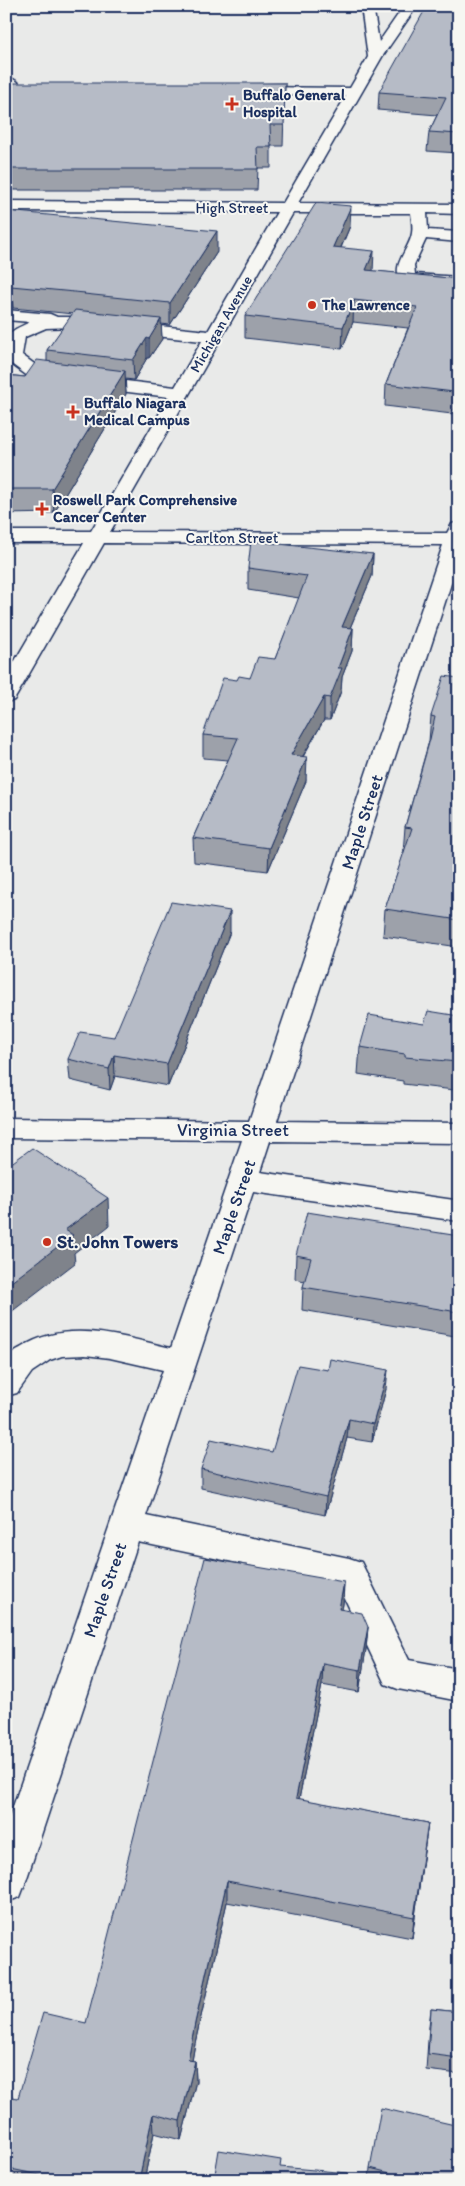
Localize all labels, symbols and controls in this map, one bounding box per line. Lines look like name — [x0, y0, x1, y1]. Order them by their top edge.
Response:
place label: Buffalo General Hospital — [243, 86, 346, 122]
marker: Buffalo General Hospital — [225, 97, 239, 111]
street label: High Street — [196, 199, 269, 217]
street label: Michigan Avenue — [186, 272, 256, 376]
place label: The Lawrence — [321, 296, 410, 314]
marker: The Lawrence — [306, 299, 318, 311]
place label: Buffalo Niagara Medical Campus — [84, 394, 190, 430]
marker: Buffalo Niagara Medical Campus — [66, 405, 80, 419]
place label: Roswell Park Comprehensive Cancer Center — [53, 491, 237, 526]
marker: Roswell Park Comprehensive Cancer Center — [35, 502, 49, 516]
street label: Carlton Street — [186, 529, 279, 547]
street label: Maple Street — [336, 771, 388, 872]
street label: Virginia Street — [177, 1119, 289, 1141]
street label: Maple Street — [208, 1156, 261, 1257]
place label: St. John Towers — [57, 1231, 178, 1253]
marker: St. John Towers — [41, 1236, 53, 1248]
street label: Maple Street — [79, 1539, 132, 1640]

